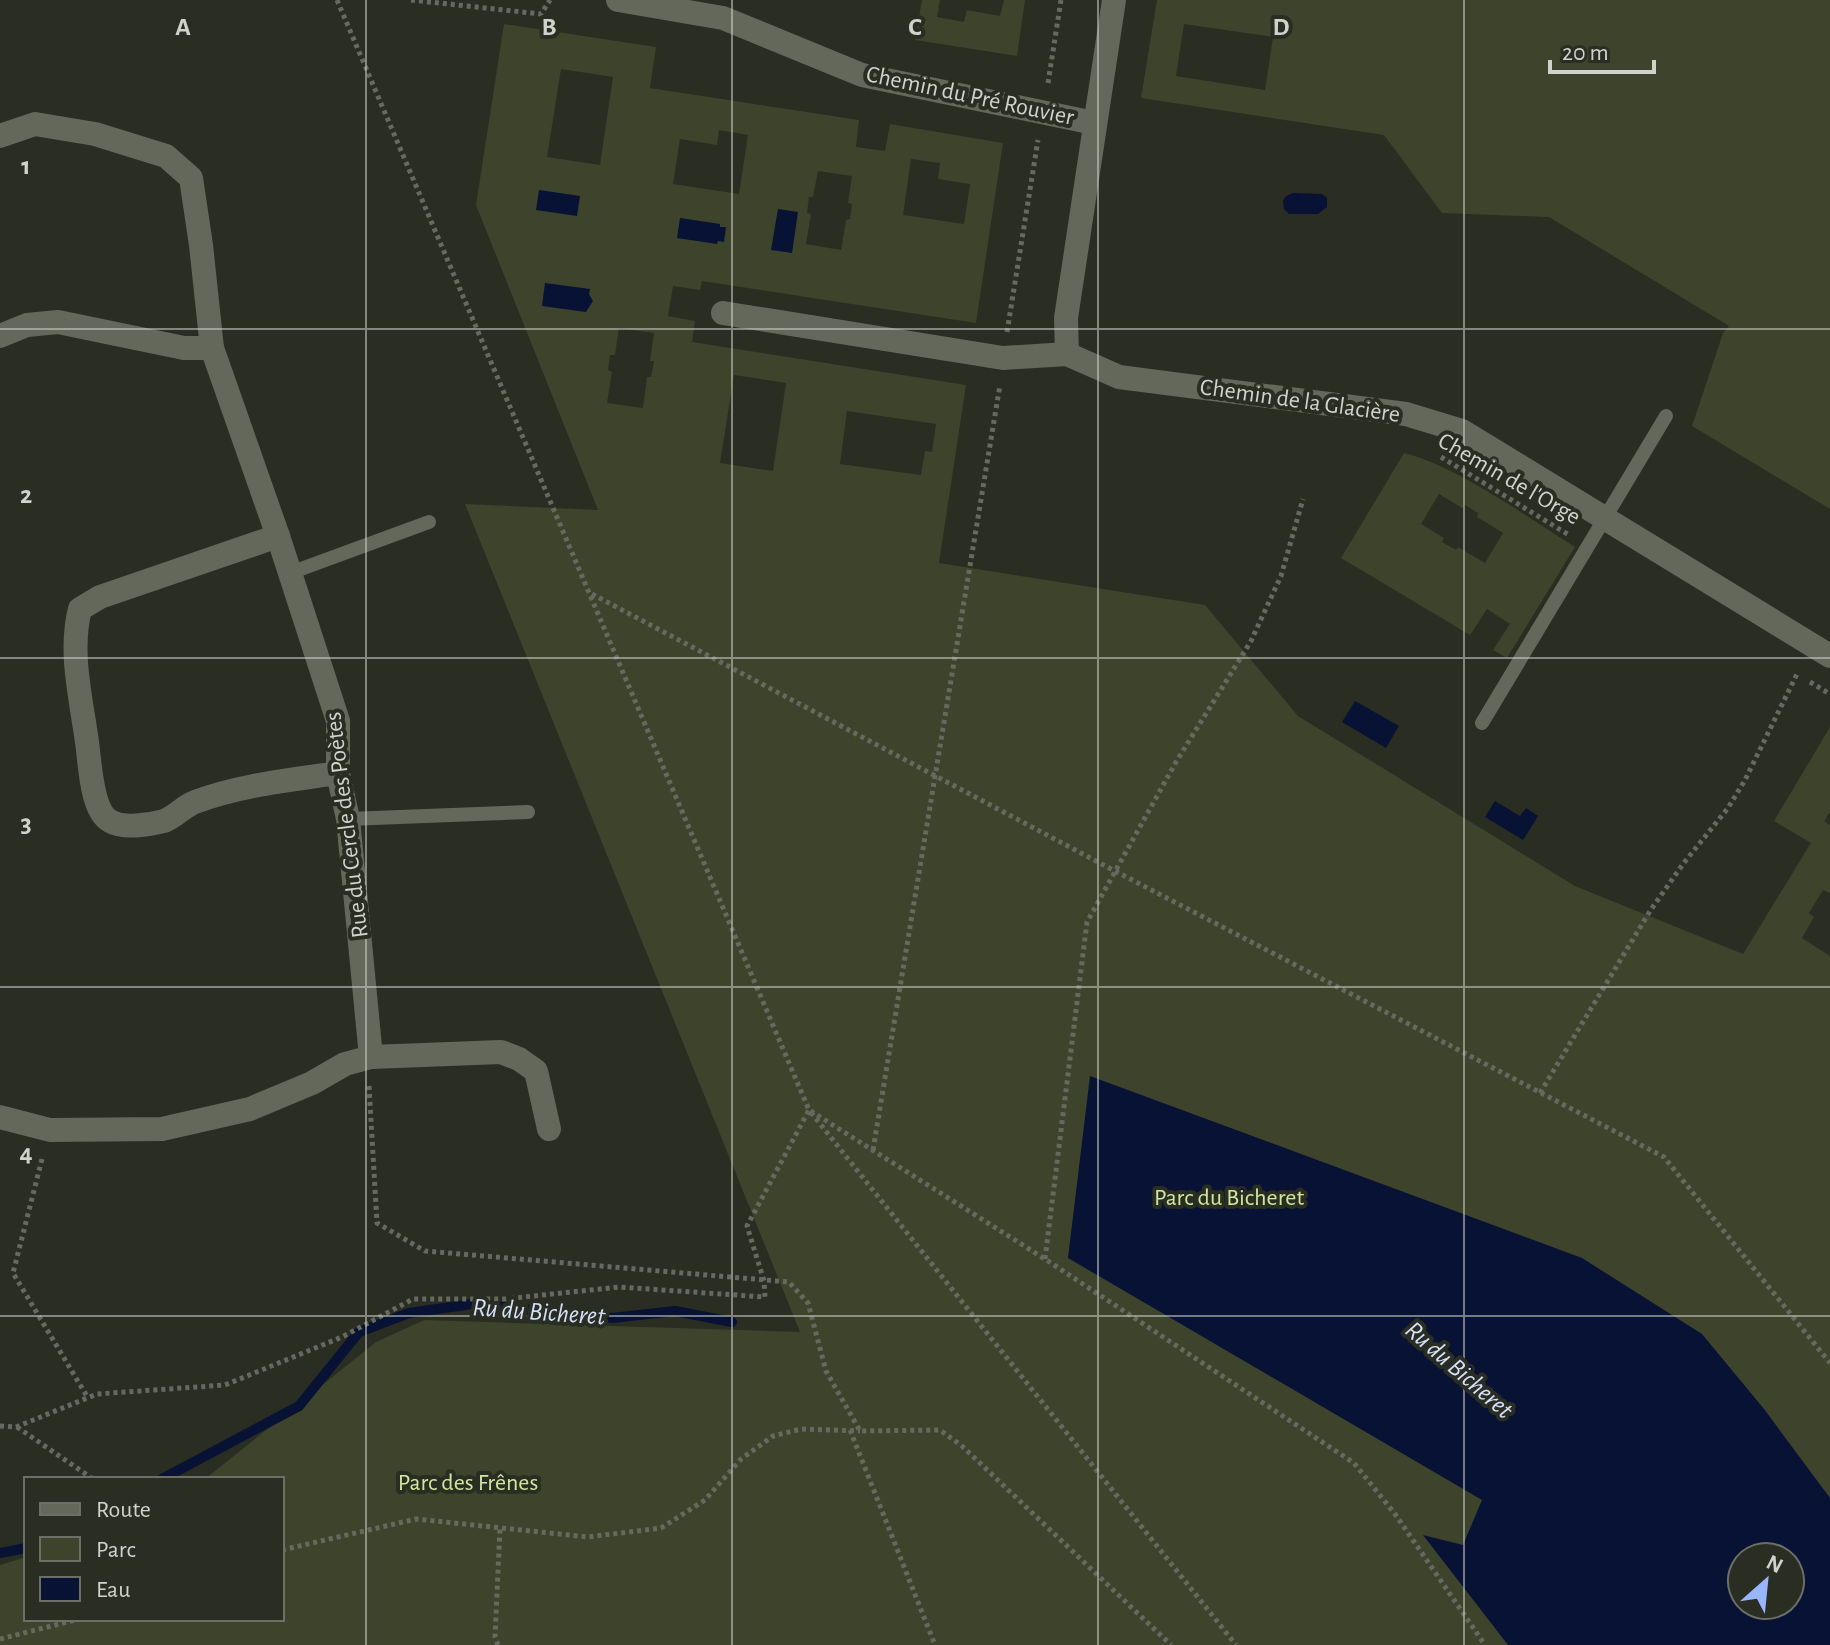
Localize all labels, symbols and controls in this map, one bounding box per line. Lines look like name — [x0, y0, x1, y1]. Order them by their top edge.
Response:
text: A — [175, 14, 191, 40]
text: B — [541, 14, 557, 40]
text: C — [908, 14, 922, 40]
text: D — [1272, 14, 1290, 40]
scale bar — [1550, 24, 1654, 74]
text: 20 m — [1562, 41, 1609, 65]
street label: Chemin du Pré Rouvier — [864, 62, 1076, 130]
text: 1 — [21, 153, 31, 179]
street label: Chemin de la Glacière — [1198, 375, 1402, 427]
street label: Chemin de l'Orge — [1434, 429, 1584, 529]
text: 2 — [20, 482, 32, 508]
street label: Rue du Cercle des Poètes — [321, 711, 373, 939]
text: 3 — [20, 811, 32, 837]
text: 4 — [19, 1140, 33, 1166]
park label: Parc du Bicheret — [1154, 1186, 1304, 1210]
water label: Ru du Bicheret — [472, 1294, 607, 1330]
water label: Ru du Bicheret — [1400, 1316, 1518, 1424]
park label: Parc des Frênes — [398, 1471, 538, 1495]
legend — [24, 1477, 284, 1621]
text: Route — [96, 1498, 151, 1522]
text: Parc — [96, 1538, 136, 1562]
north arrow — [1726, 1541, 1806, 1621]
text: N — [1763, 1551, 1786, 1577]
text: Eau — [96, 1578, 130, 1602]

